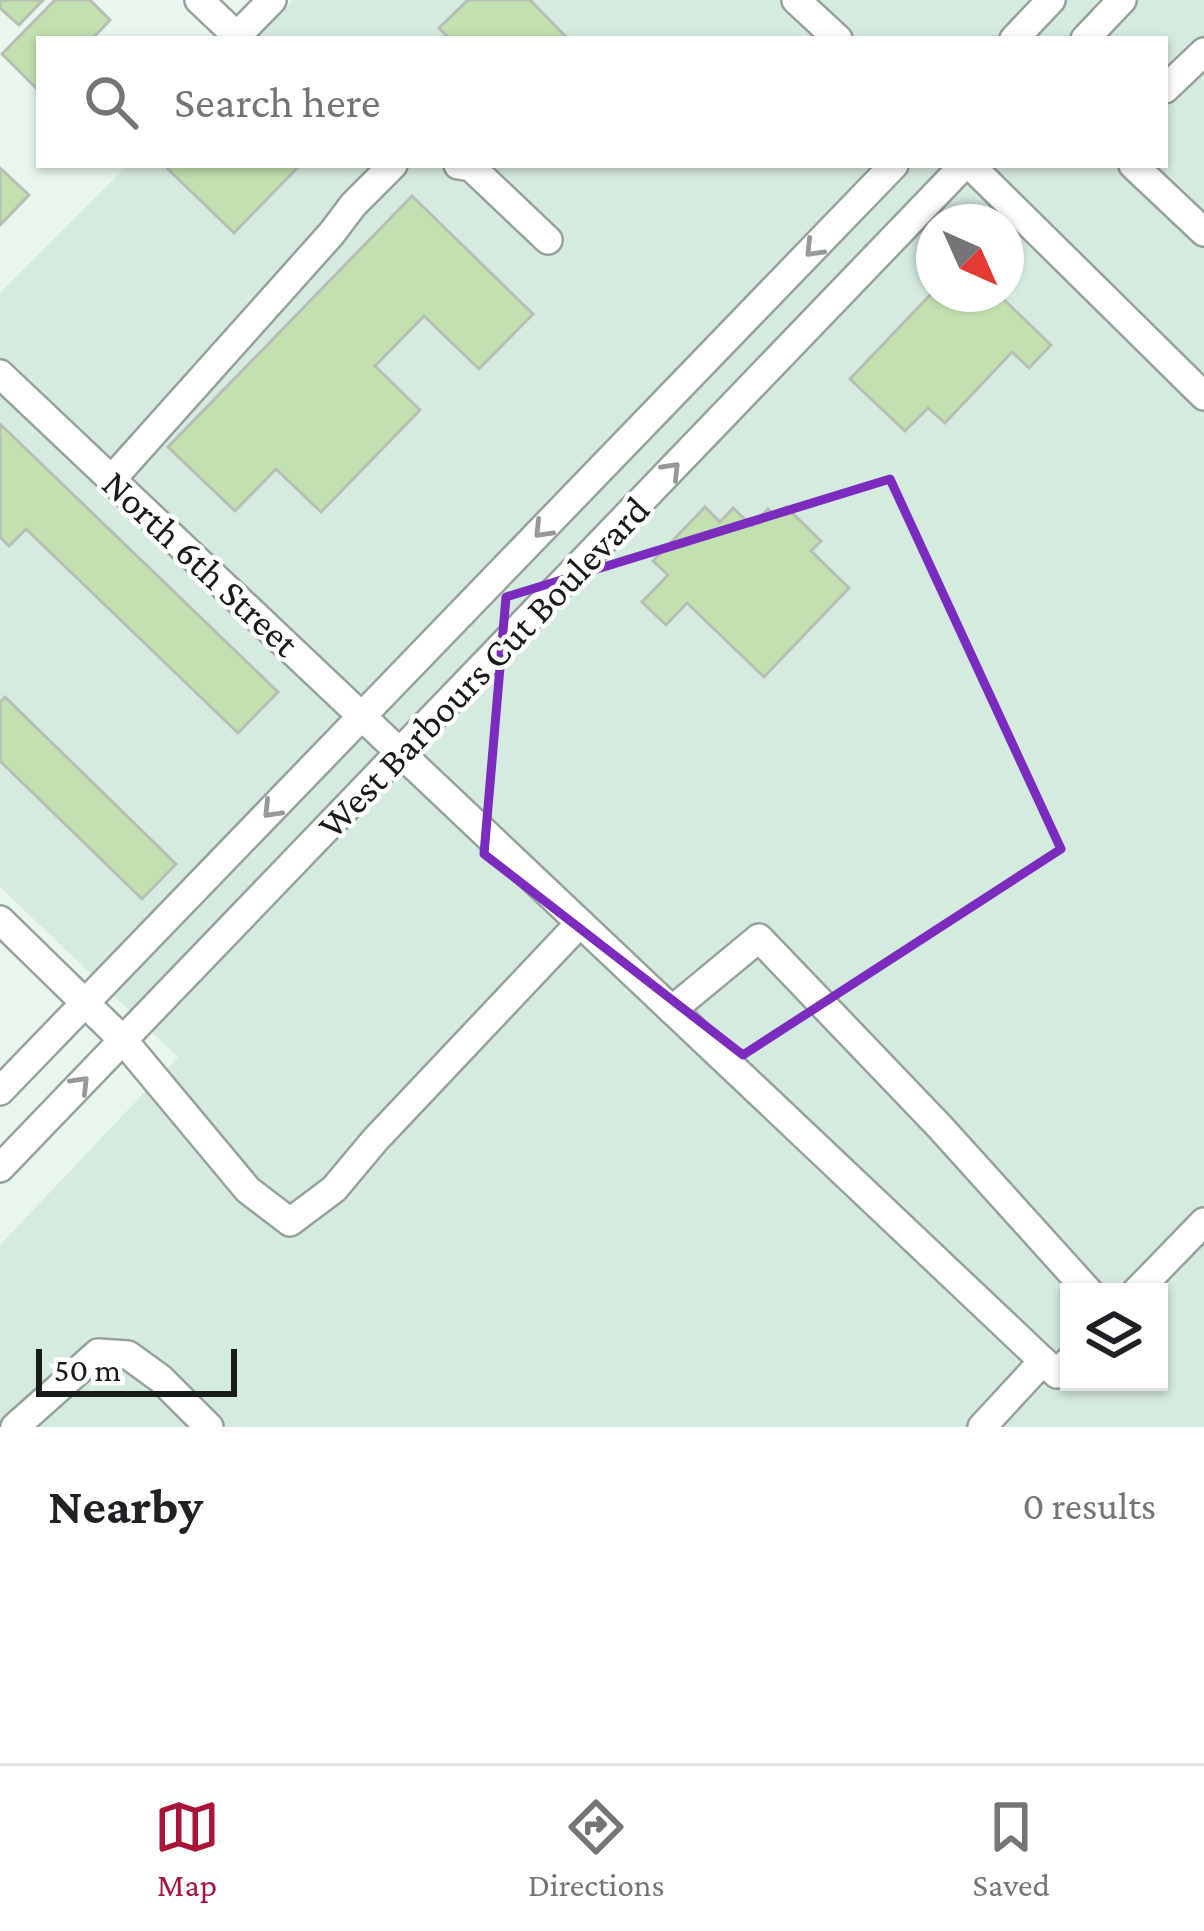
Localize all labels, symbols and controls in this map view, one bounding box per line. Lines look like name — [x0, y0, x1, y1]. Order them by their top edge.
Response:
search box — [36, 36, 1168, 168]
icon: search — [78, 69, 144, 135]
text: Search here — [174, 77, 381, 127]
north arrow — [916, 204, 1024, 312]
one-way arrow — [805, 235, 827, 257]
street label: North 6th Street — [94, 461, 309, 665]
one-way arrow — [658, 462, 680, 484]
street label: West Barbours Cut Boulevard — [309, 487, 657, 847]
one-way arrow — [534, 516, 556, 537]
one-way arrow — [263, 796, 285, 818]
one-way arrow — [67, 1076, 89, 1098]
map controls — [1060, 1283, 1168, 1391]
button: layers — [1060, 1283, 1168, 1391]
scale bar — [36, 1343, 237, 1396]
text: 50 m — [54, 1351, 121, 1388]
text: Nearby — [48, 1477, 203, 1534]
text: 0 results — [1022, 1484, 1156, 1527]
tab: Map — [154, 1794, 220, 1903]
tab: Directions — [528, 1794, 665, 1903]
tab: Saved — [973, 1794, 1050, 1903]

